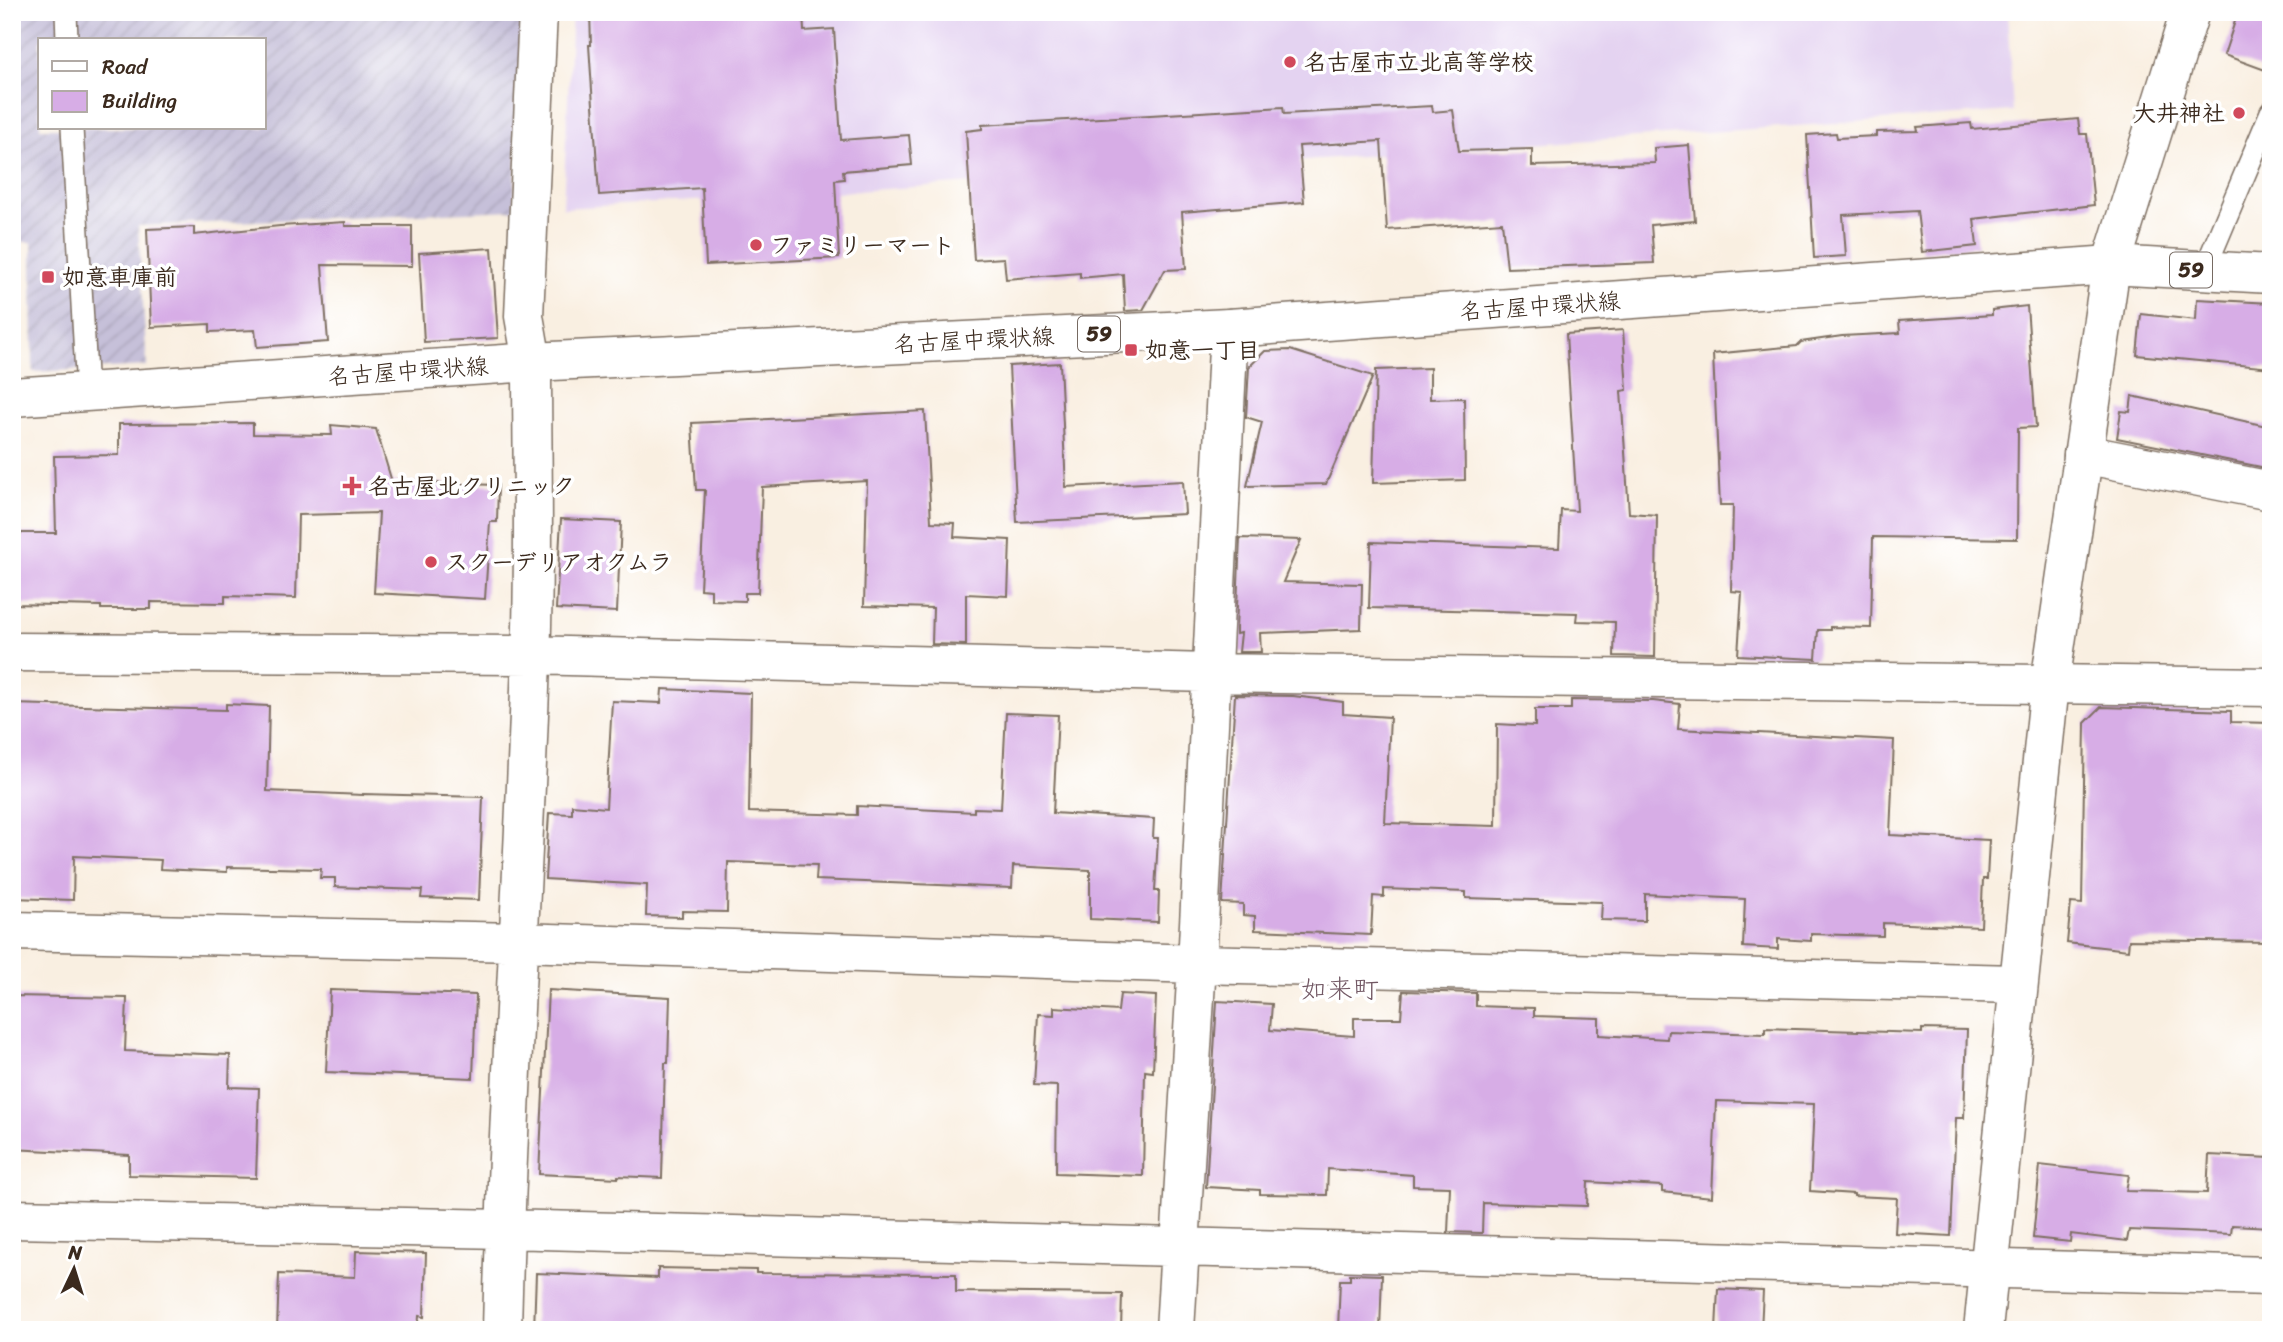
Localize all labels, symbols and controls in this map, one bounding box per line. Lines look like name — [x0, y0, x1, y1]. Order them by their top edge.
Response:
legend — [38, 38, 266, 130]
place label: 名古屋市立北高等学校 — [1304, 42, 1534, 83]
text: Road — [102, 48, 149, 86]
marker: 名古屋市立北高等学校 — [1282, 54, 1298, 70]
text: Building — [102, 82, 178, 120]
place label: 大井神社 — [2133, 93, 2225, 134]
marker: 大井神社 — [2231, 105, 2247, 121]
place label: ファミリーマート — [770, 225, 955, 266]
marker: ファミリーマート — [748, 237, 764, 253]
road number: 59 — [2170, 252, 2212, 288]
place label: 如意車庫前 — [62, 257, 177, 298]
marker: 如意車庫前 — [40, 269, 56, 285]
street label: 名古屋中環状線 — [1458, 280, 1622, 333]
street label: 名古屋中環状線 — [893, 316, 1055, 365]
road number: 59 — [1078, 316, 1120, 352]
place label: 如意一丁目 — [1145, 330, 1260, 371]
marker: 如意一丁目 — [1123, 342, 1139, 358]
street label: 名古屋中環状線 — [326, 345, 490, 398]
place label: 名古屋北クリニック — [368, 466, 575, 507]
marker: 名古屋北クリニック — [342, 476, 362, 496]
place label: スクーデリアオクムラ — [445, 542, 672, 583]
marker: スクーデリアオクムラ — [423, 554, 439, 570]
district label: 如来町 — [1301, 966, 1379, 1012]
north arrow — [38, 1234, 108, 1304]
text: N — [66, 1236, 84, 1270]

